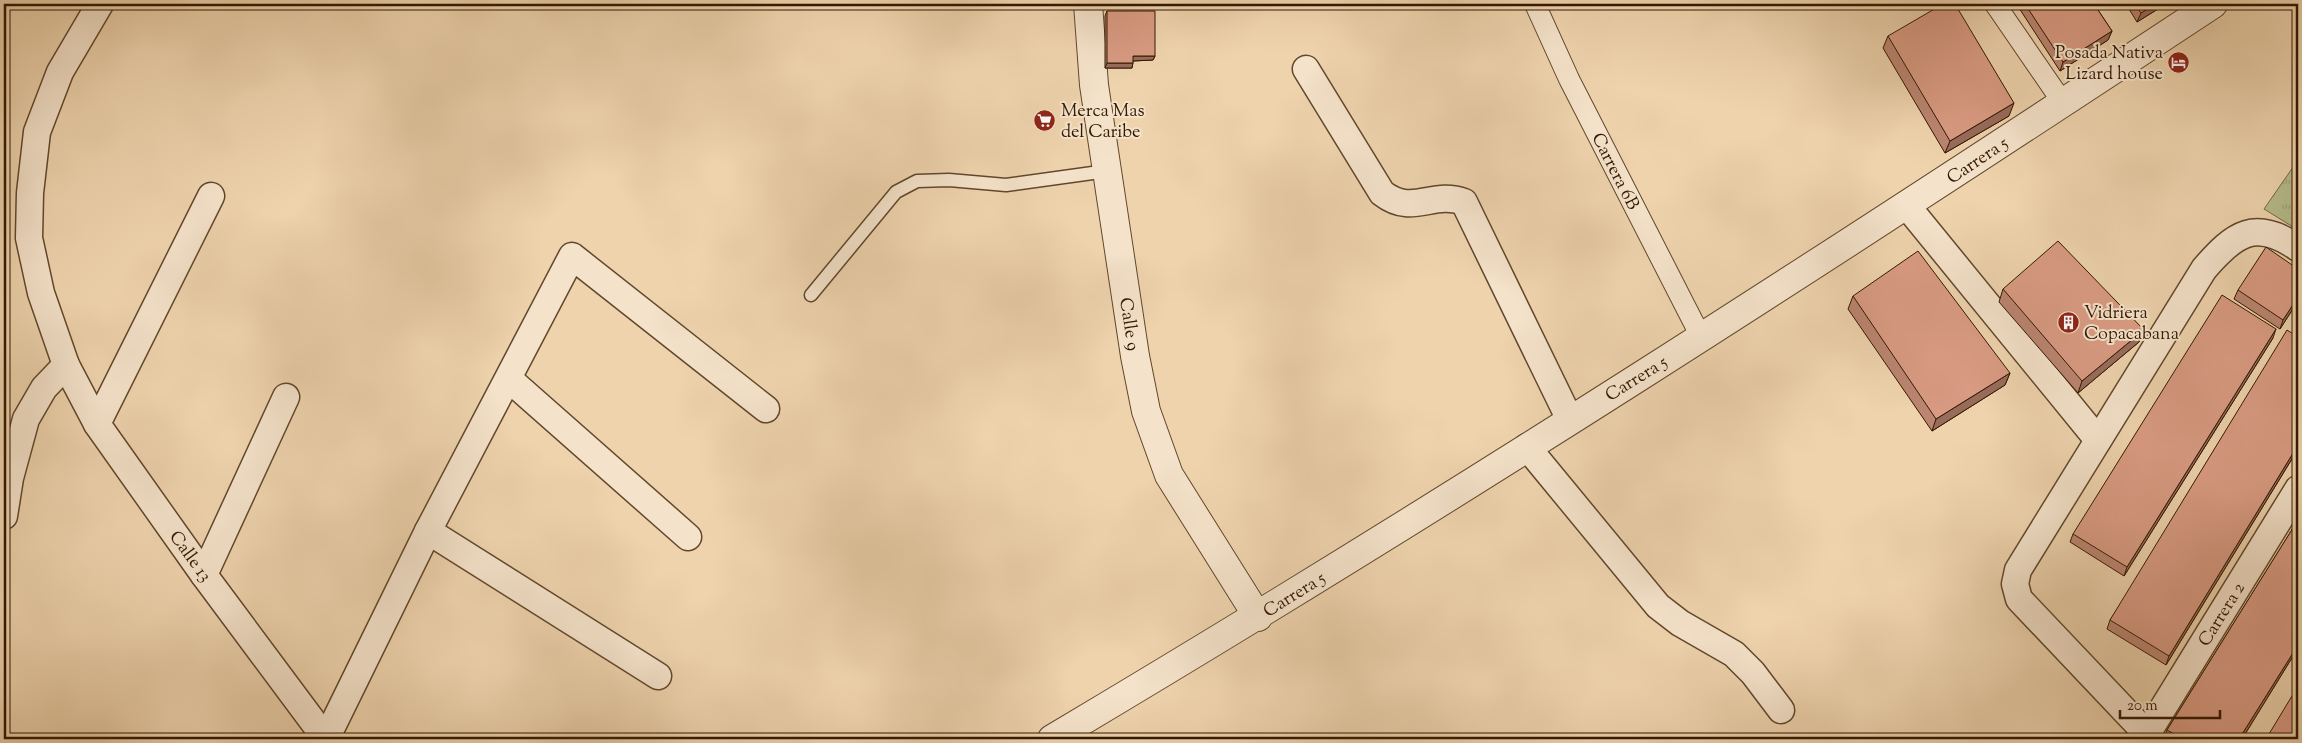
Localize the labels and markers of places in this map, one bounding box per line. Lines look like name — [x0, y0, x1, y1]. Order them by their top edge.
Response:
place label: Posada Nativa Lizard house — [2055, 41, 2163, 88]
hotel icon: Posada Nativa Lizard house — [2167, 50, 2191, 74]
place label: Merca Mas del Caribe — [1061, 99, 1145, 146]
supermarket icon: Merca Mas del Caribe — [1033, 108, 1057, 132]
place label: Vidriera Copacabana — [2084, 301, 2179, 348]
building icon: Vidriera Copacabana — [2056, 310, 2080, 334]

